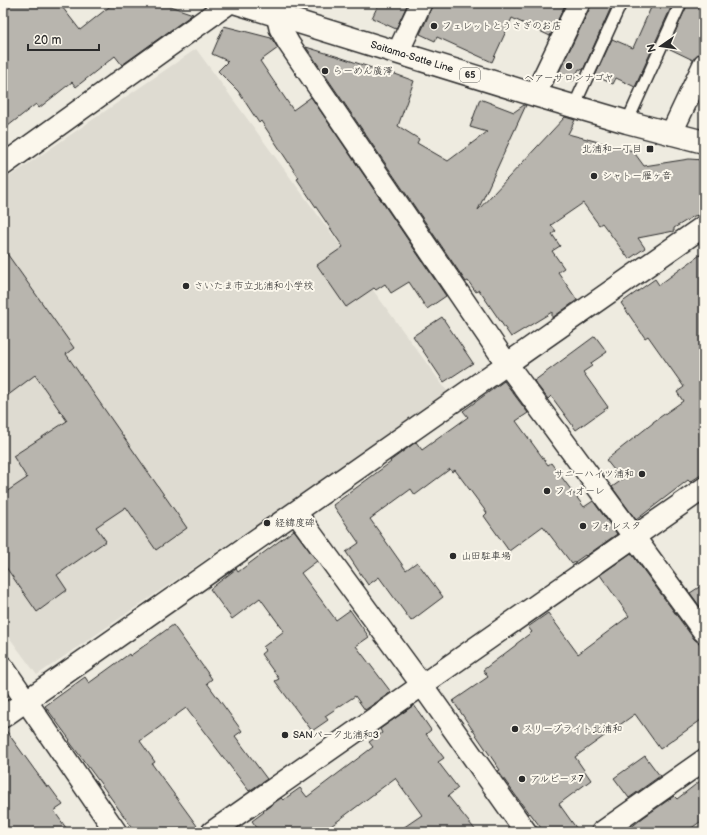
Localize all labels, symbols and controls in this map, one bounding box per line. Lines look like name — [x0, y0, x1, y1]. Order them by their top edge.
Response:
place label: フェレットとうさぎのお店 — [442, 20, 562, 32]
marker: フェレットとうさぎのお店 — [429, 21, 439, 31]
scale bar — [28, 26, 99, 52]
north arrow — [641, 26, 681, 66]
text: 20 m — [34, 33, 61, 48]
street label: Saitama-Satte Line — [369, 39, 455, 75]
text: N — [644, 43, 659, 54]
marker: ヘアーサロンナゴヤ — [564, 61, 574, 71]
place label: らーめん廣澤 — [333, 65, 393, 77]
marker: らーめん廣澤 — [320, 66, 330, 76]
road number: 65 — [460, 68, 480, 82]
place label: ヘアーサロンナゴヤ — [524, 72, 614, 84]
place label: 北浦和一丁目 — [582, 143, 642, 155]
marker: 北浦和一丁目 — [645, 144, 655, 154]
place label: シャトー雁ヶ音 — [602, 170, 672, 182]
marker: シャトー雁ヶ音 — [589, 171, 599, 181]
place label: さいたま市立北浦和小学校 — [194, 280, 314, 292]
marker: さいたま市立北浦和小学校 — [181, 281, 191, 291]
place label: サニーハイツ浦和 — [554, 468, 634, 480]
marker: サニーハイツ浦和 — [637, 469, 647, 479]
place label: フィオーレ — [555, 485, 605, 497]
marker: フィオーレ — [542, 486, 552, 496]
place label: 経緯度碑 — [275, 517, 315, 529]
marker: 経緯度碑 — [262, 518, 272, 528]
place label: フォレスタ — [591, 520, 641, 532]
marker: フォレスタ — [578, 521, 588, 531]
place label: 山田駐車場 — [461, 550, 511, 562]
marker: 山田駐車場 — [448, 551, 458, 561]
place label: スリーブライト北浦和 — [523, 723, 622, 735]
marker: スリーブライト北浦和 — [510, 724, 520, 734]
place label: SANパーク北浦和3 — [293, 729, 379, 741]
marker: SANパーク北浦和3 — [280, 730, 290, 740]
place label: アルピーヌ7 — [530, 773, 583, 785]
marker: アルピーヌ7 — [517, 774, 527, 784]

